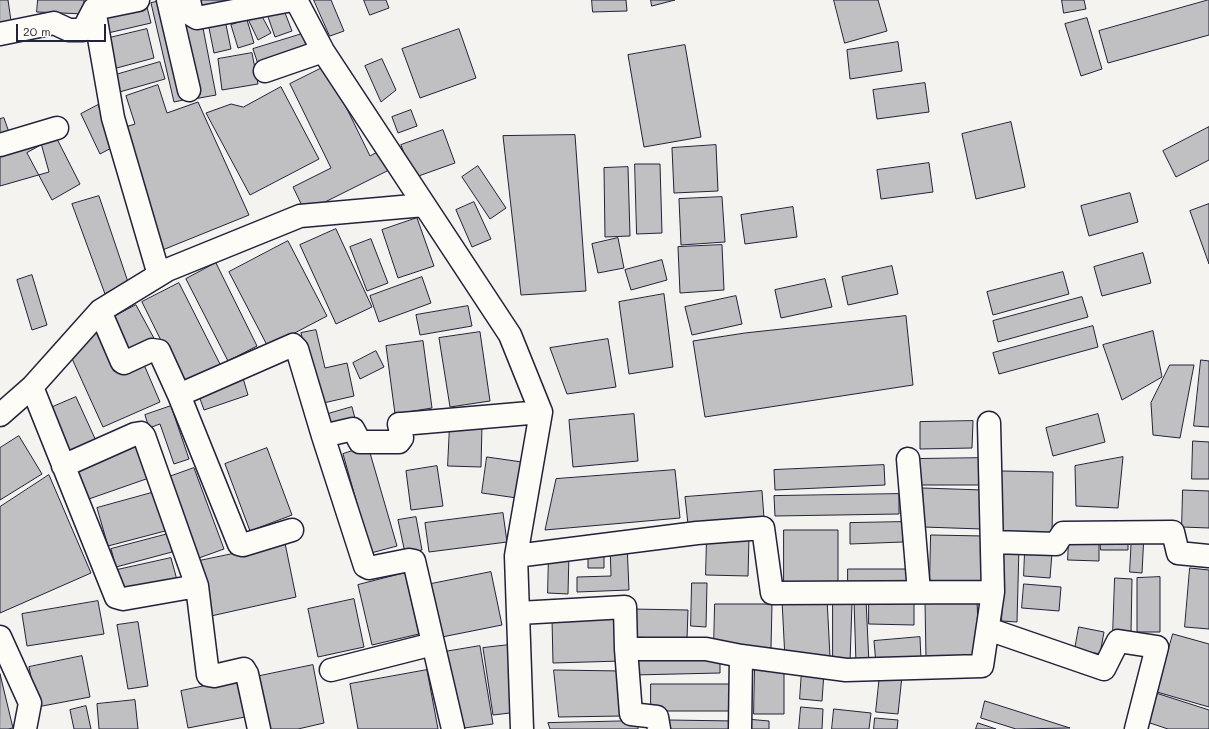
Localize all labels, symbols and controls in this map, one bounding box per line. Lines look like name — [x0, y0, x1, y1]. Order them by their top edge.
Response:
scale bar — [18, 16, 108, 42]
text: 20 m — [23, 23, 51, 39]

